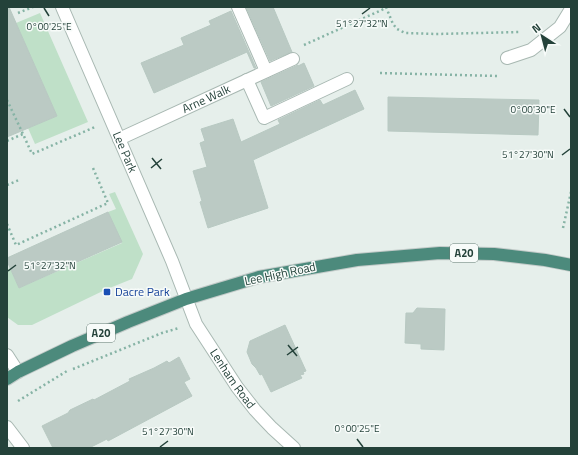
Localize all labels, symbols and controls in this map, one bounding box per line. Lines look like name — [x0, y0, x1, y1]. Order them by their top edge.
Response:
text: 51°27'32"N — [336, 16, 388, 31]
north arrow — [522, 16, 562, 56]
text: 0°00'25"E — [27, 19, 72, 34]
text: N — [528, 19, 544, 37]
street label: Arne Walk — [179, 79, 234, 118]
text: 0°00'30"E — [511, 102, 556, 117]
street label: Lee Park — [108, 128, 143, 176]
text: 51°27'30"N — [502, 147, 554, 162]
road number: A20 — [450, 244, 478, 262]
street label: Lee High Road — [243, 257, 317, 290]
text: 51°27'32"N — [24, 258, 76, 273]
place label: Dacre Park — [115, 282, 170, 301]
marker: Dacre Park — [102, 287, 112, 297]
road number: A20 — [87, 324, 115, 342]
street label: Lenham Road — [205, 345, 260, 412]
text: 0°00'25"E — [335, 421, 380, 436]
text: 51°27'30"N — [142, 424, 194, 439]

